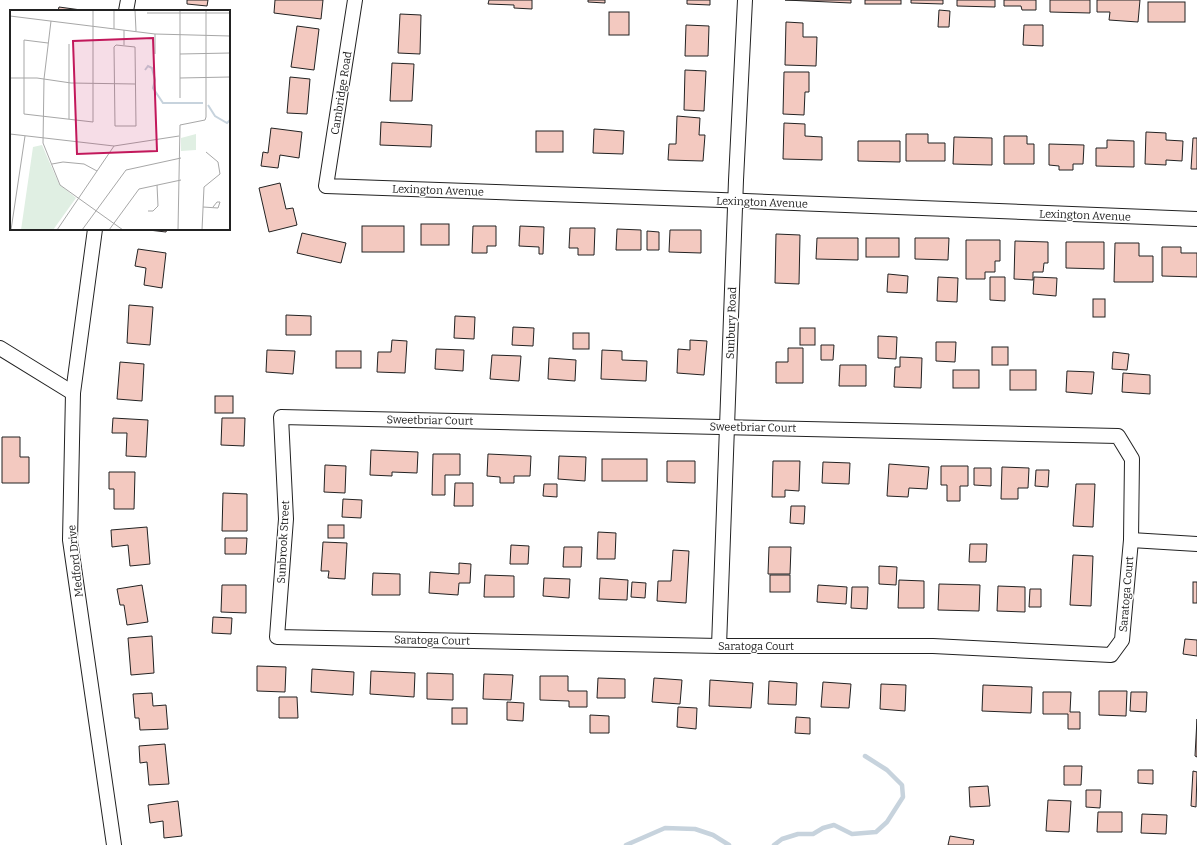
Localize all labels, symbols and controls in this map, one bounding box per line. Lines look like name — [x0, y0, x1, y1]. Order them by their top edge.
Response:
inset map — [10, 10, 230, 230]
street label: Cambridge Road — [328, 50, 355, 136]
street label: Lexington Avenue — [392, 182, 484, 199]
street label: Lexington Avenue — [716, 194, 808, 211]
street label: Lexington Avenue — [1039, 207, 1131, 224]
street label: Sunbury Road — [724, 286, 739, 359]
street label: Sweetbriar Court — [387, 413, 473, 428]
street label: Sweetbriar Court — [710, 420, 796, 435]
street label: Sunbrook Street — [275, 500, 292, 584]
street label: Medford Drive — [65, 524, 86, 598]
street label: Saratoga Court — [1117, 556, 1136, 633]
street label: Saratoga Court — [394, 633, 470, 648]
street label: Saratoga Court — [718, 640, 794, 653]

